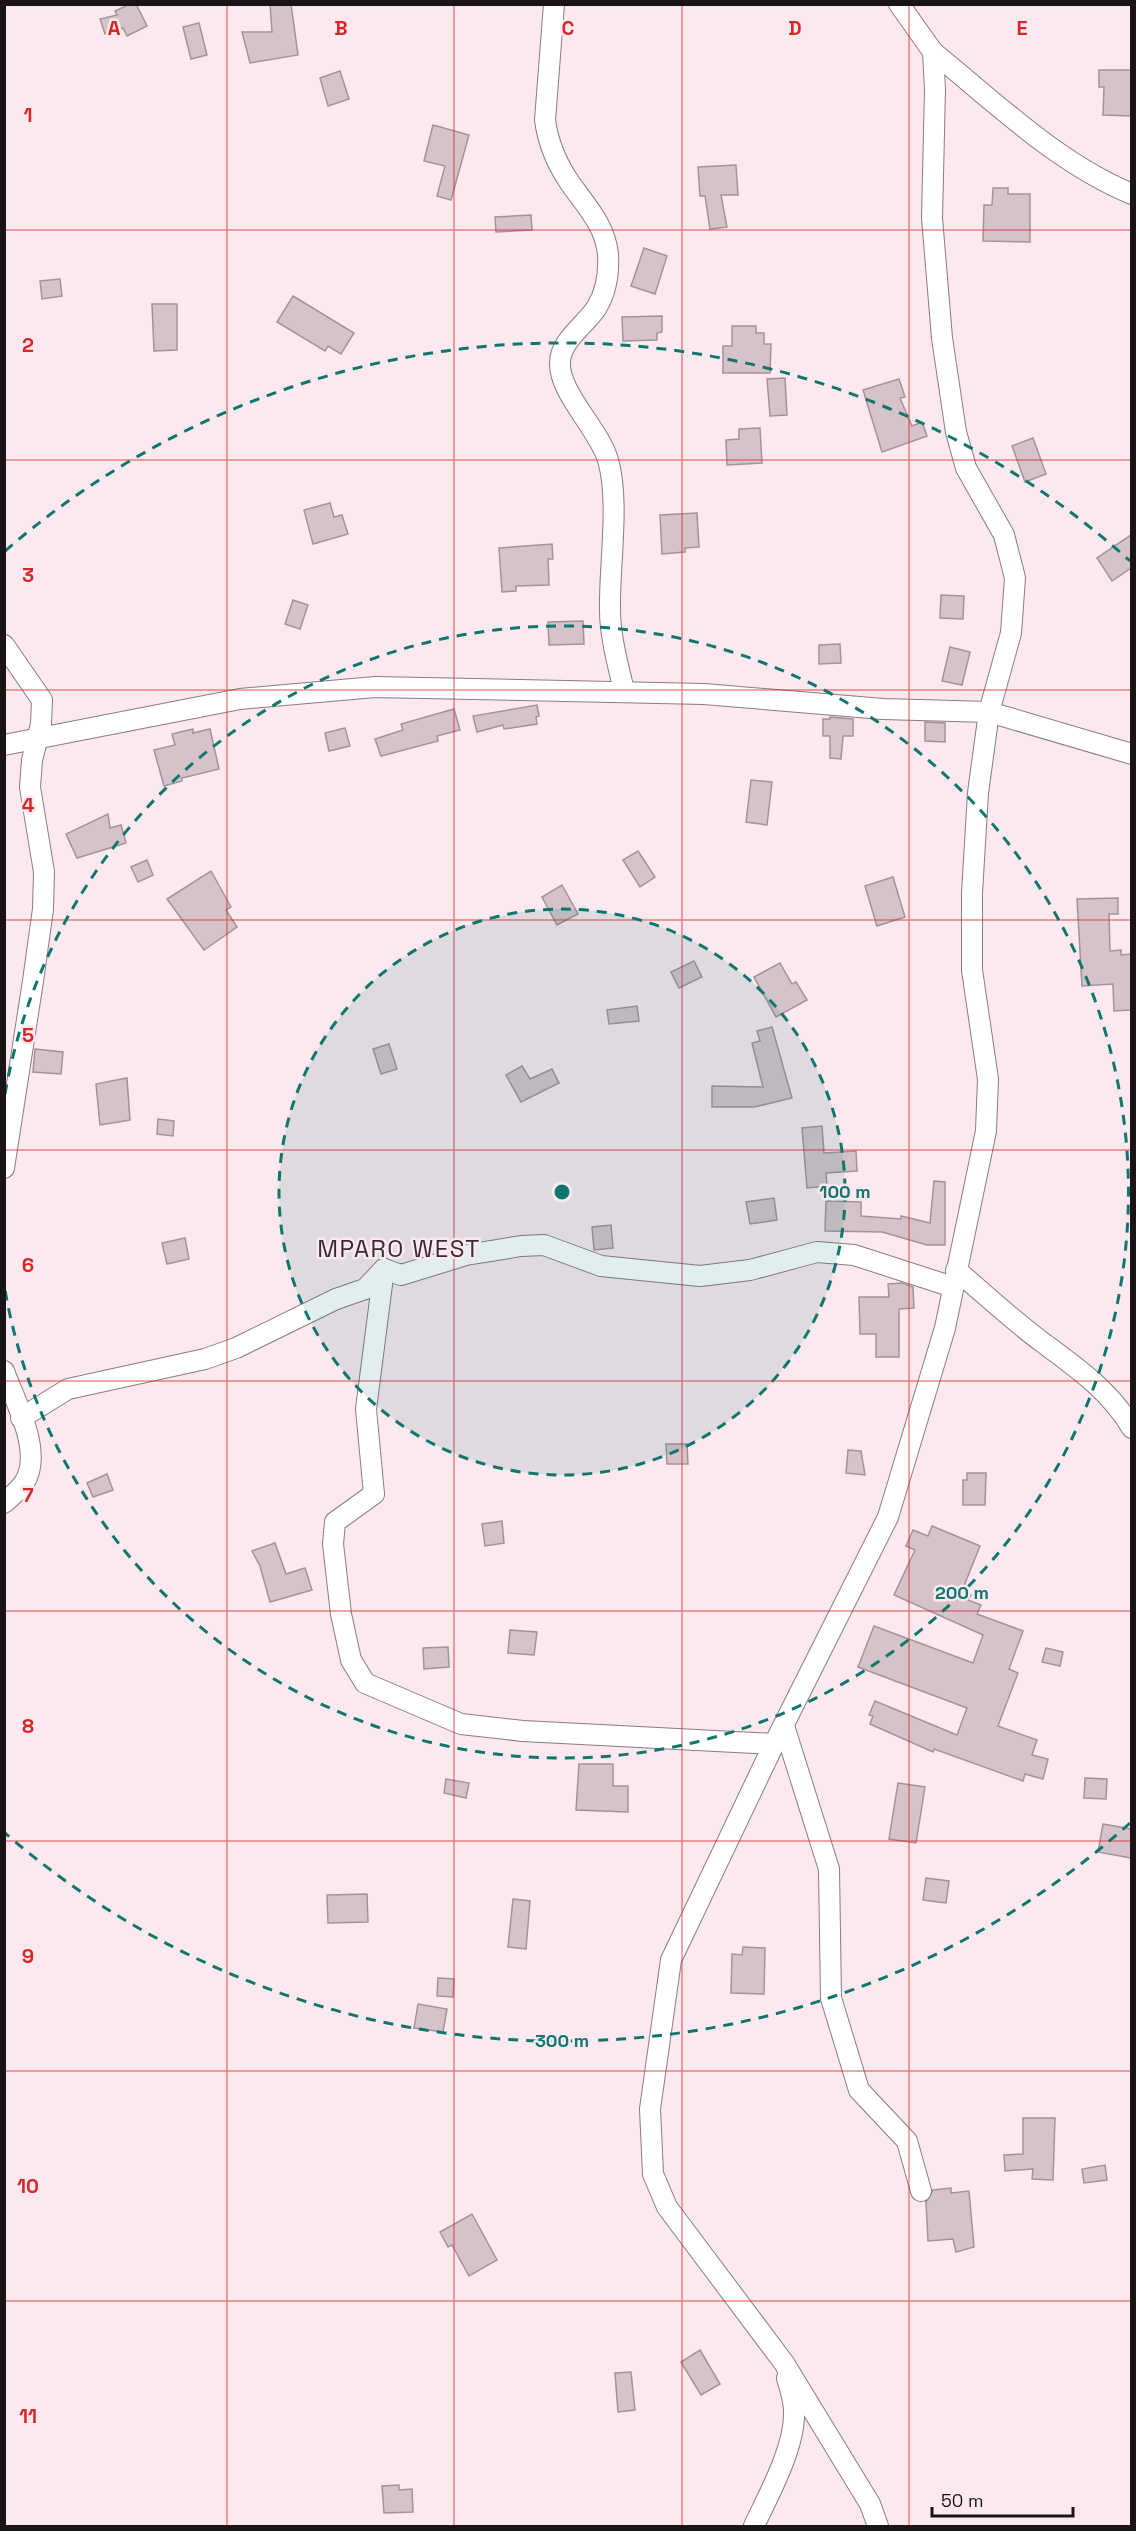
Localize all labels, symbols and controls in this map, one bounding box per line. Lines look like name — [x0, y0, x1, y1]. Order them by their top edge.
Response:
text: A — [108, 15, 121, 41]
text: B — [334, 15, 348, 41]
text: C — [562, 15, 575, 41]
text: D — [788, 15, 802, 41]
text: E — [1016, 15, 1028, 41]
text: 1 — [23, 102, 33, 128]
text: 2 — [22, 332, 34, 358]
text: 3 — [22, 562, 34, 588]
text: 4 — [22, 792, 35, 818]
text: 5 — [22, 1022, 34, 1048]
text: 100 m — [819, 1180, 871, 1203]
centre of rings — [552, 1182, 572, 1202]
district label: MPARO WEST — [317, 1233, 481, 1264]
text: 6 — [22, 1252, 34, 1278]
text: 7 — [22, 1482, 34, 1508]
text: 200 m — [935, 1581, 989, 1604]
text: 8 — [22, 1713, 34, 1739]
text: 9 — [22, 1943, 34, 1969]
text: 300 m — [535, 2029, 589, 2052]
text: 10 — [17, 2173, 39, 2199]
text: 11 — [19, 2403, 37, 2429]
scale bar — [932, 2480, 1073, 2518]
text: 50 m — [941, 2489, 983, 2512]

